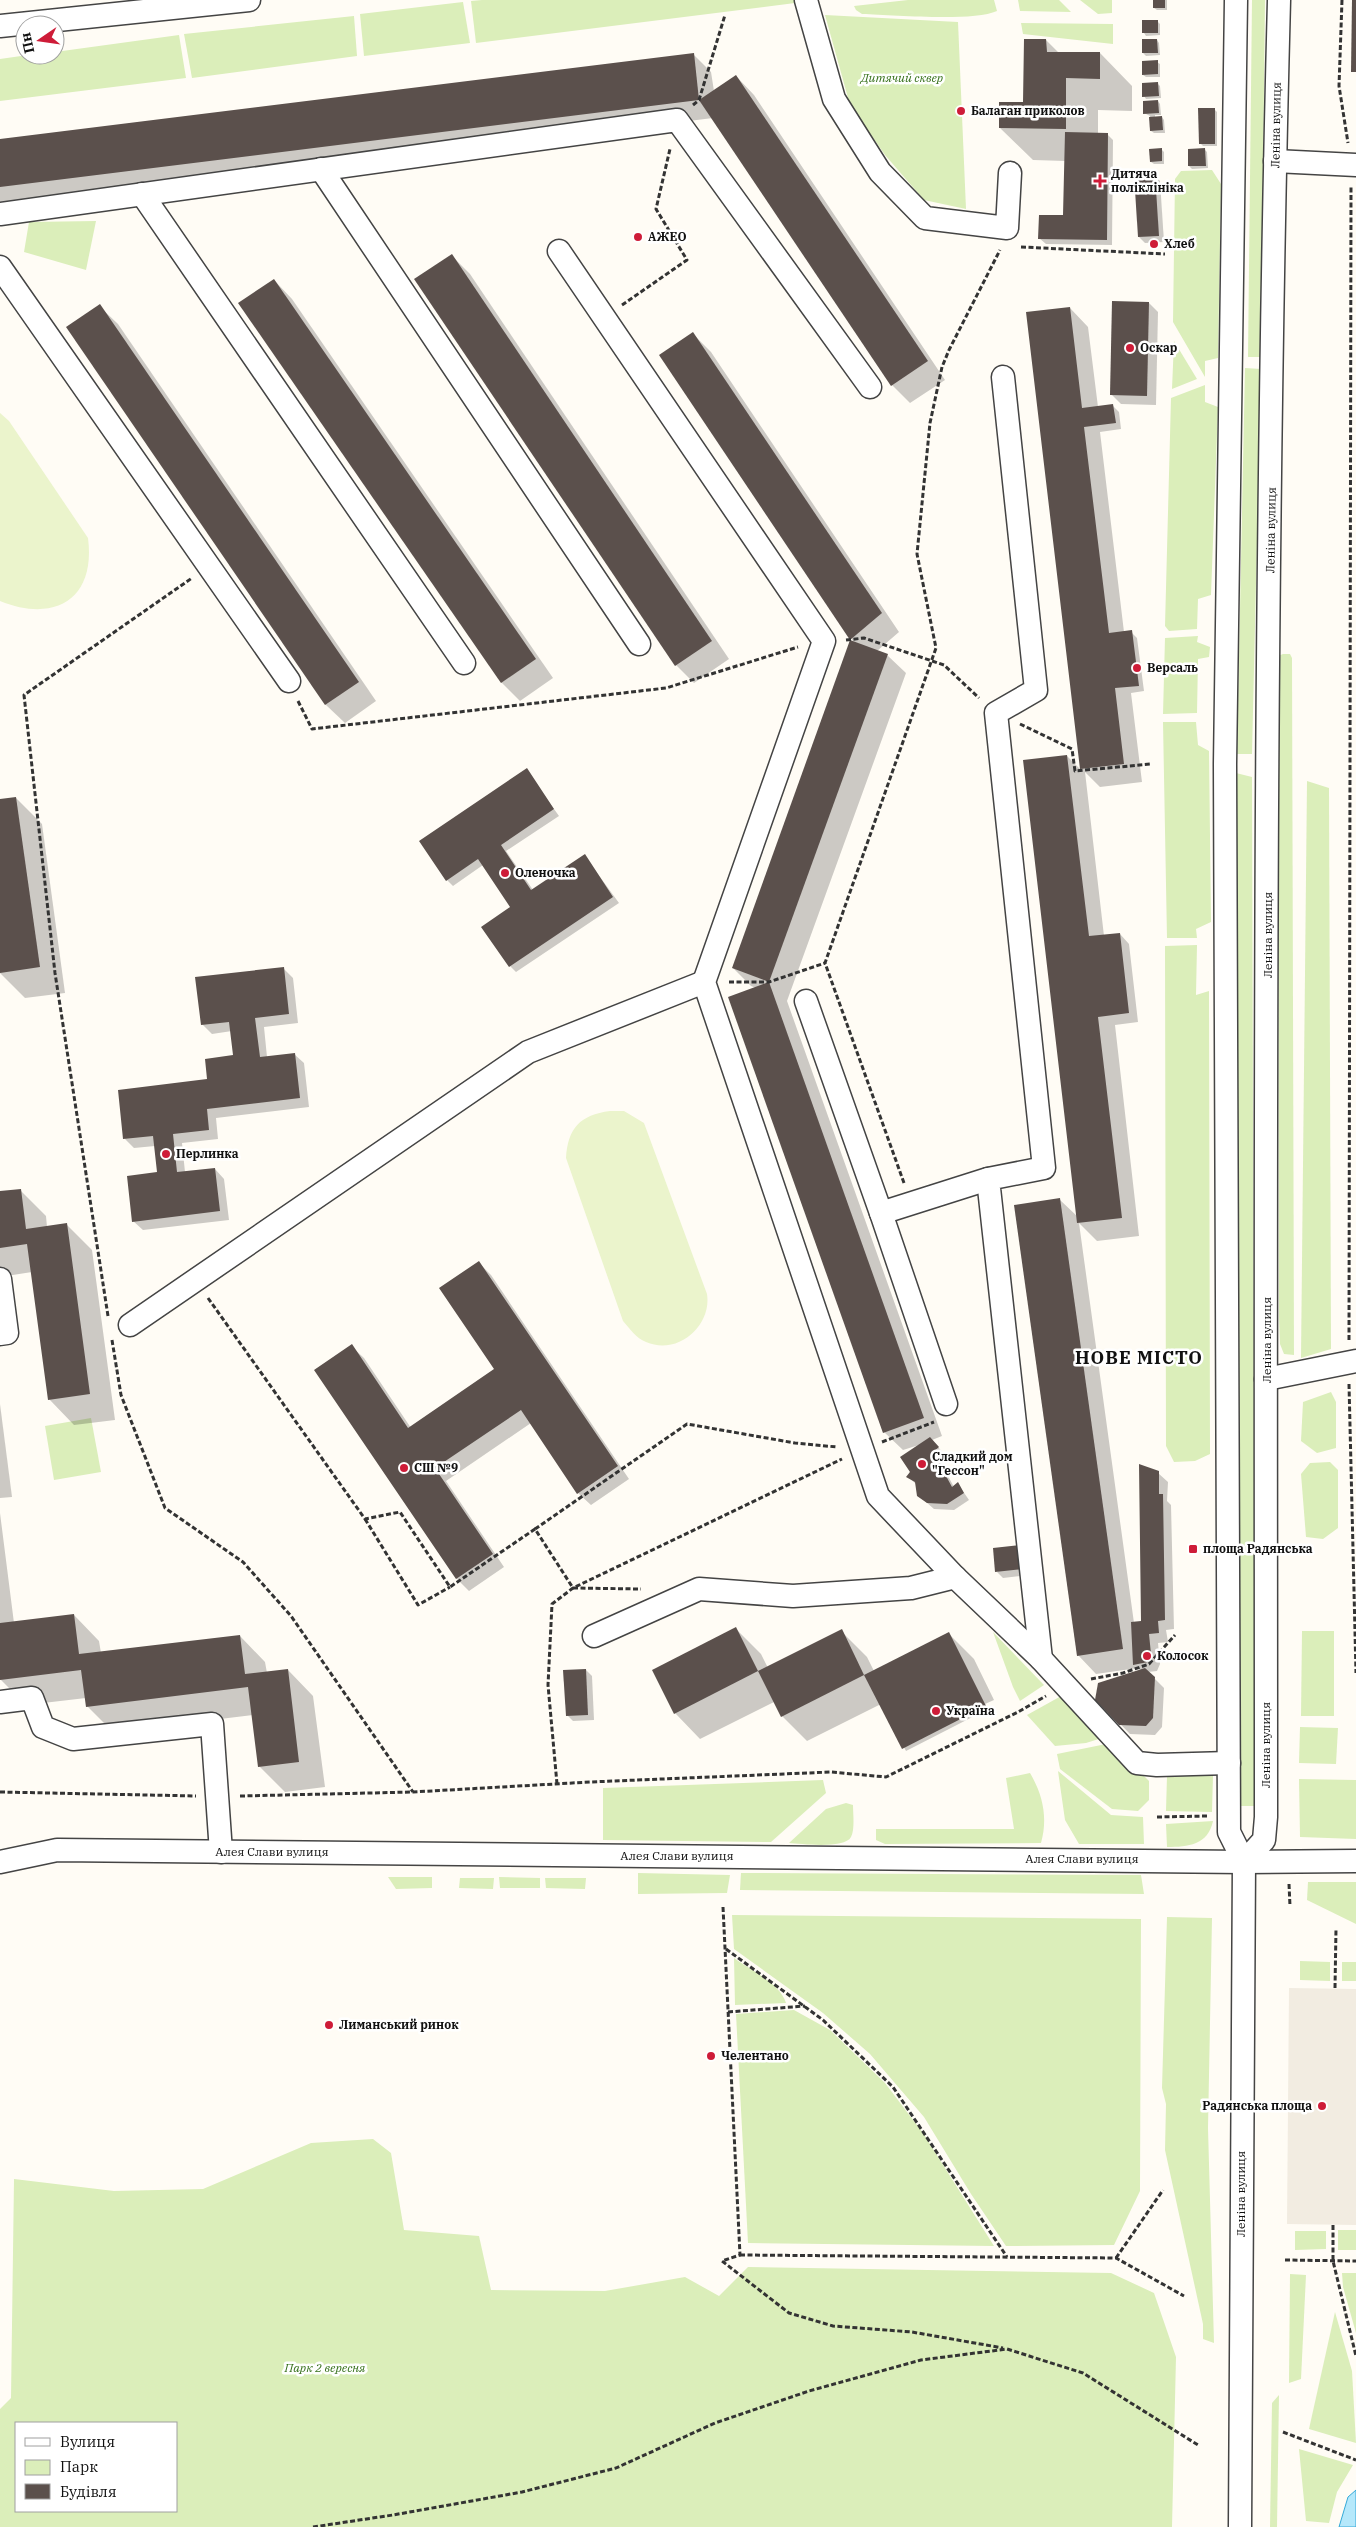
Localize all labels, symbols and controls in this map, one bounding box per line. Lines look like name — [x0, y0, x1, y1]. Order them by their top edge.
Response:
north arrow — [15, 15, 65, 65]
text: Пн — [16, 31, 38, 55]
park label: Дитячий сквер — [859, 70, 943, 85]
street label: Леніна вулиця — [1267, 82, 1284, 168]
place label: Балаган приколов — [971, 103, 1085, 118]
marker: Балаган приколов — [955, 105, 967, 117]
place label: Дитяча поліклініка — [1111, 166, 1184, 195]
marker: Дитяча поліклініка — [1093, 174, 1107, 188]
place label: АЖЕО — [648, 229, 687, 244]
marker: АЖЕО — [632, 231, 644, 243]
place label: Хлеб — [1164, 236, 1195, 251]
marker: Хлеб — [1148, 238, 1160, 250]
place label: Оскар — [1140, 340, 1178, 355]
marker: Оскар — [1124, 342, 1136, 354]
street label: Леніна вулиця — [1262, 487, 1279, 573]
place label: Версаль — [1147, 660, 1198, 675]
marker: Версаль — [1131, 662, 1143, 674]
place label: Оленочка — [515, 865, 576, 880]
marker: Оленочка — [499, 867, 511, 879]
street label: Леніна вулиця — [1260, 892, 1275, 978]
place label: Перлинка — [176, 1146, 239, 1161]
marker: Перлинка — [160, 1148, 172, 1160]
street label: Леніна вулиця — [1259, 1297, 1274, 1383]
district label: НОВЕ МІСТО — [1075, 1346, 1203, 1369]
place label: Сладкий дом "Гессон" — [932, 1449, 1013, 1478]
marker: Сладкий дом "Гессон" — [916, 1458, 928, 1470]
place label: СШ №9 — [414, 1460, 458, 1475]
marker: СШ №9 — [398, 1462, 410, 1474]
place label: площа Радянська — [1203, 1541, 1313, 1556]
marker: площа Радянська — [1187, 1543, 1199, 1555]
place label: Колосок — [1157, 1648, 1209, 1663]
marker: Колосок — [1141, 1650, 1153, 1662]
street label: Леніна вулиця — [1258, 1702, 1273, 1788]
place label: Україна — [946, 1703, 995, 1718]
marker: Україна — [930, 1705, 942, 1717]
street label: Алея Слави вулиця — [215, 1844, 329, 1859]
street label: Алея Слави вулиця — [620, 1848, 734, 1863]
street label: Алея Слави вулиця — [1025, 1851, 1139, 1866]
place label: Лиманський ринок — [339, 2017, 459, 2032]
marker: Лиманський ринок — [323, 2019, 335, 2031]
place label: Челентано — [721, 2048, 789, 2063]
marker: Челентано — [705, 2050, 717, 2062]
place label: Радянська площа — [1202, 2098, 1312, 2113]
marker: Радянська площа — [1316, 2100, 1328, 2112]
street label: Леніна вулиця — [1233, 2151, 1248, 2237]
park label: Парк 2 вересня — [284, 2360, 366, 2375]
legend — [15, 2422, 178, 2512]
text: Вулиця — [60, 2432, 115, 2451]
text: Парк — [60, 2457, 98, 2476]
text: Будівля — [60, 2482, 117, 2501]

